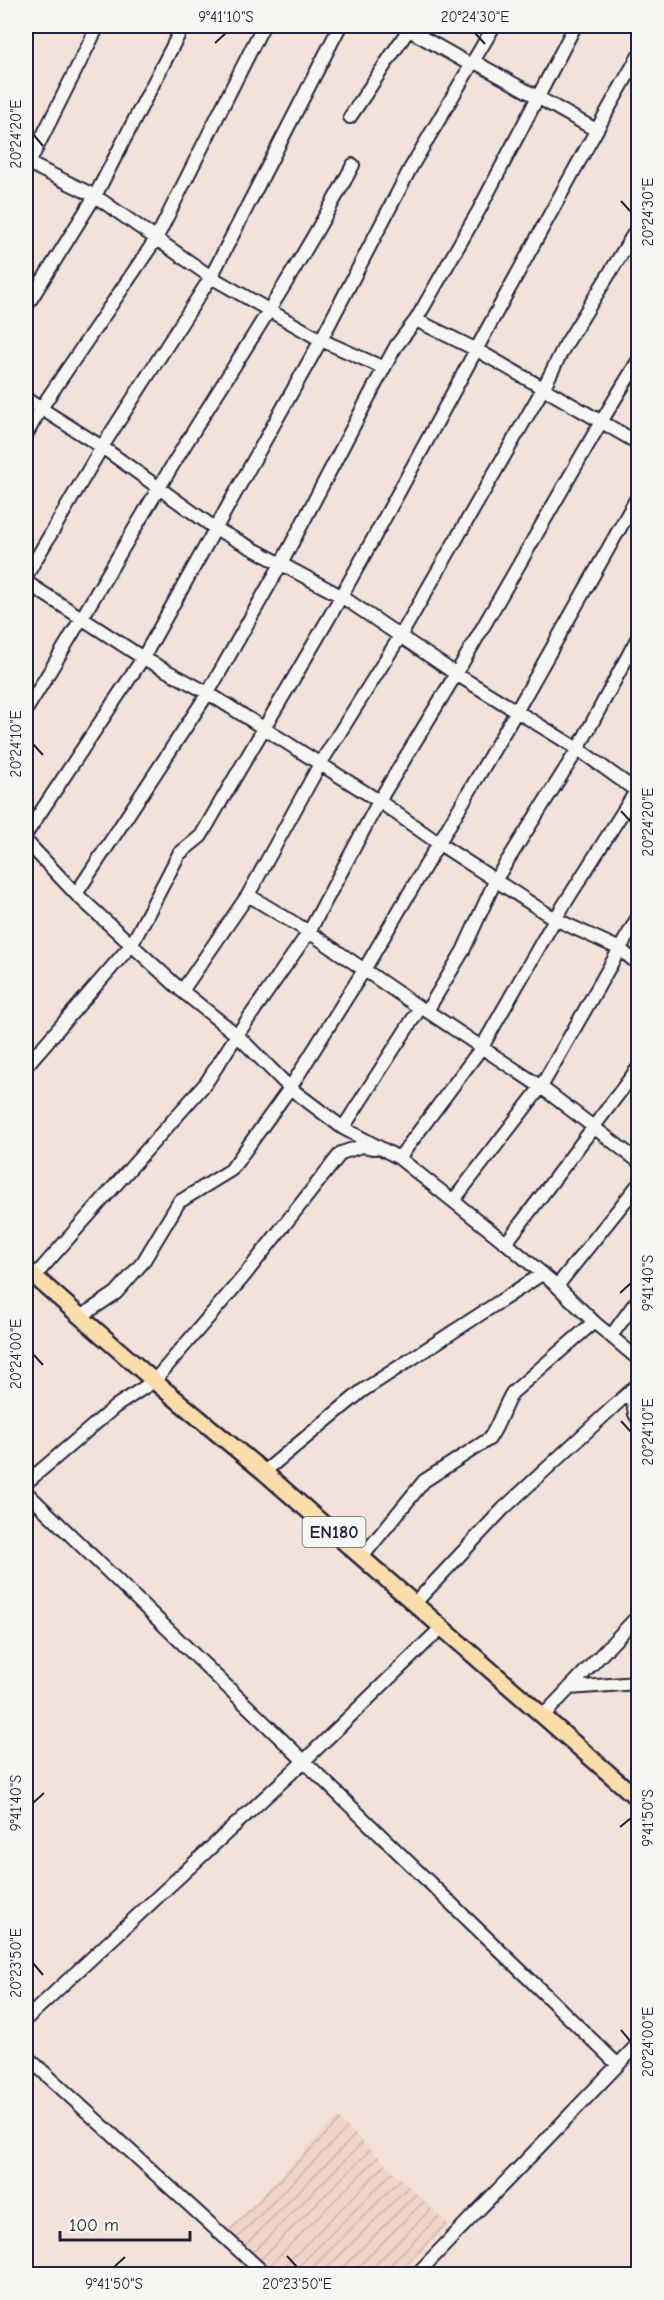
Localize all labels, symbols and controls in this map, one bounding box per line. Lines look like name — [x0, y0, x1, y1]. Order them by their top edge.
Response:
text: 9°41'10"S — [198, 8, 254, 26]
text: 20°24'30"E — [441, 8, 509, 26]
text: 20°24'20"E — [7, 100, 25, 168]
text: 20°24'30"E — [639, 178, 657, 246]
text: 20°24'10"E — [7, 711, 25, 777]
text: 20°24'20"E — [639, 788, 657, 856]
text: 9°41'40"S — [639, 1255, 657, 1311]
text: 20°24'00"E — [7, 1319, 25, 1389]
text: 20°24'10"E — [639, 1399, 657, 1465]
road number: EN180 — [302, 1517, 366, 1547]
text: 9°41'40"S — [7, 1775, 25, 1831]
text: 9°41'50"S — [639, 1789, 657, 1847]
text: 20°23'50"E — [7, 1928, 25, 1998]
text: 20°24'00"E — [639, 2007, 657, 2077]
scale bar — [60, 2204, 190, 2242]
text: 100 m — [69, 2215, 119, 2236]
text: 9°41'50"S — [85, 2275, 143, 2293]
text: 20°23'50"E — [262, 2275, 332, 2293]

